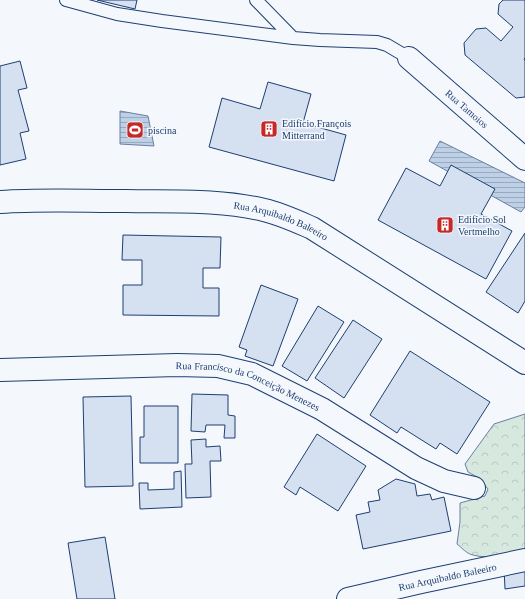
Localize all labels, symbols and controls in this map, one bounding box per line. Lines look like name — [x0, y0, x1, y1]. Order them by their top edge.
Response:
street label: Rua Tamoios — [443, 87, 490, 130]
place label: Edifício François Mitterrand — [282, 118, 351, 141]
building icon: Edifício François Mitterrand — [259, 119, 279, 139]
sports icon: piscina — [125, 120, 145, 140]
place label: piscina — [148, 125, 177, 136]
street label: Rua Arquibaldo Baleeiro — [233, 200, 330, 243]
place label: Edifício Sol Vertmelho — [458, 214, 506, 237]
building icon: Edifício Sol Vertmelho — [435, 215, 455, 235]
street label: Rua Francisco da Conceição Menezes — [176, 360, 322, 413]
street label: Rua Arquibaldo Baleeiro — [397, 561, 498, 593]

